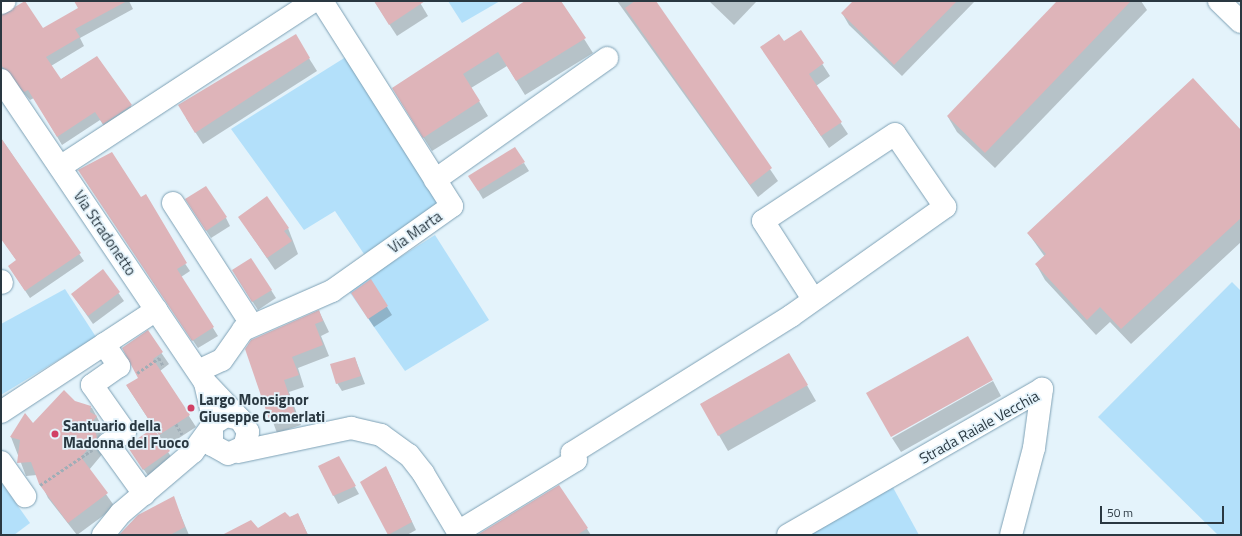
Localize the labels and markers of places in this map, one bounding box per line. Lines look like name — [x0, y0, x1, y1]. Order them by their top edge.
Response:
place label: Largo Monsignor Giuseppe Comerlati — [199, 390, 325, 425]
marker: Largo Monsignor Giuseppe Comerlati — [186, 403, 196, 413]
place label: Santuario della Madonna del Fuoco — [63, 416, 189, 451]
marker: Santuario della Madonna del Fuoco — [50, 429, 60, 439]

